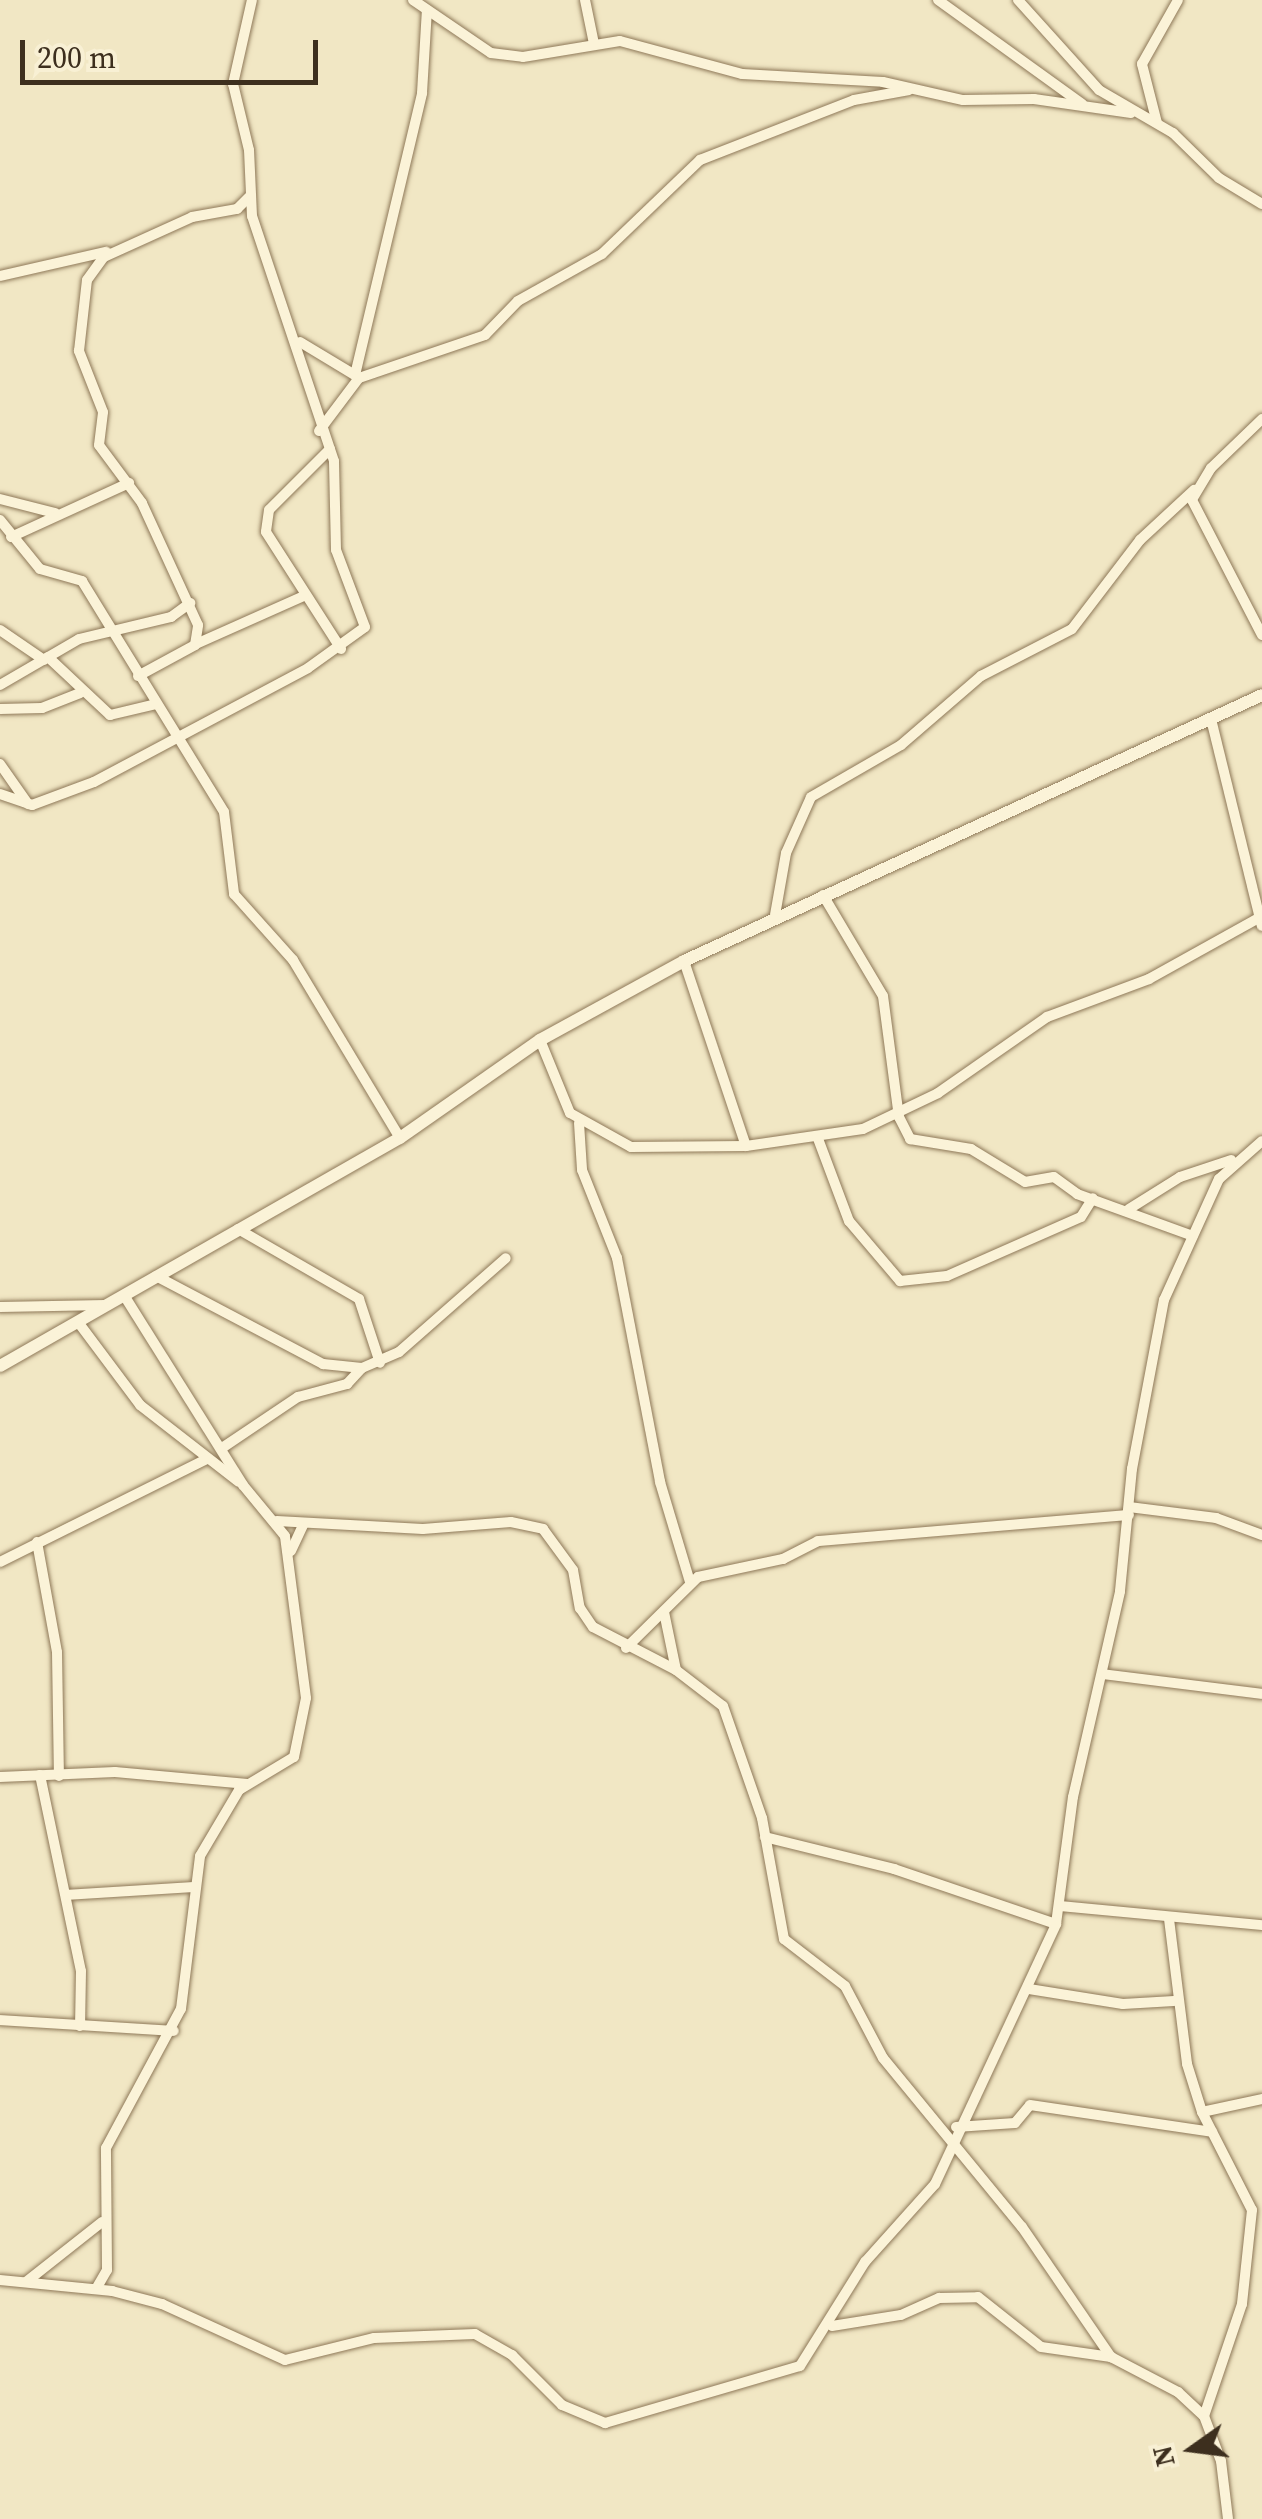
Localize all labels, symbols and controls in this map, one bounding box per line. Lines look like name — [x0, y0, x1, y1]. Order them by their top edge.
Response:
scale bar — [25, 20, 322, 82]
text: 200 m — [37, 37, 116, 78]
north arrow — [1142, 2399, 1242, 2499]
text: N — [1142, 2442, 1184, 2471]

